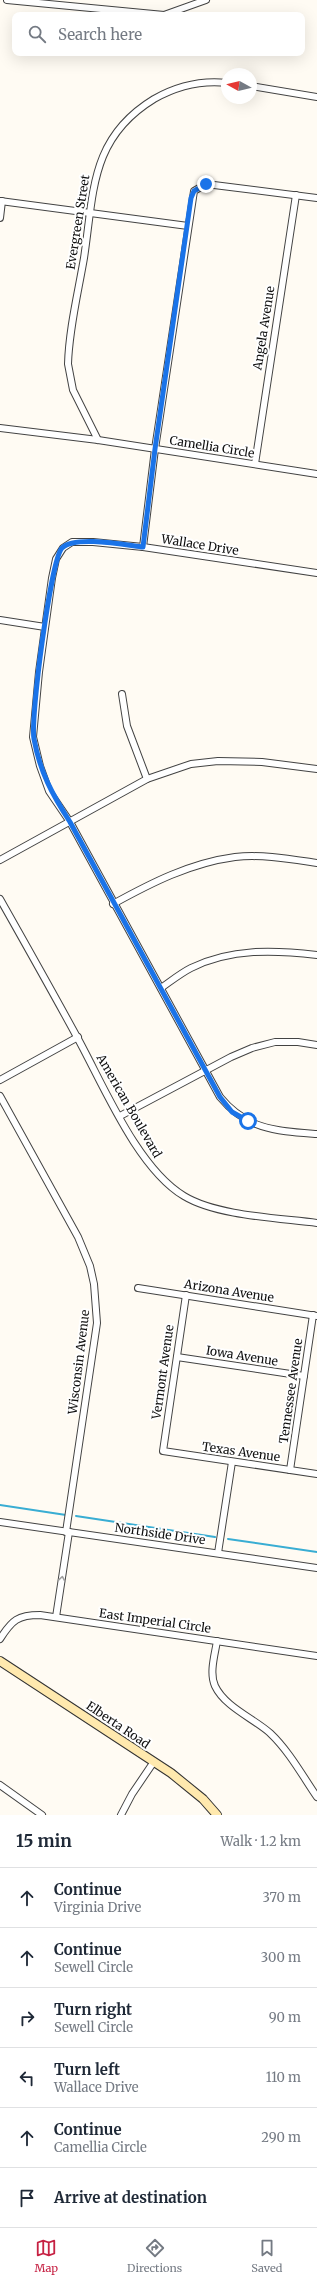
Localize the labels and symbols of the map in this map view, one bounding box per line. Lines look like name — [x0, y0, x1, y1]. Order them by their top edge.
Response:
north arrow — [221, 68, 257, 104]
street label: Evergreen Street — [63, 173, 92, 270]
route end — [197, 175, 215, 193]
street label: Angela Avenue — [249, 285, 278, 372]
street label: Camellia Circle — [169, 432, 256, 461]
street label: Wallace Drive — [159, 531, 240, 558]
street label: American Boulevard — [93, 1050, 165, 1160]
route start — [239, 1112, 257, 1130]
street label: Arizona Avenue — [182, 1276, 275, 1305]
street label: Wisconsin Avenue — [65, 1309, 92, 1416]
street label: Vermont Avenue — [148, 1324, 177, 1421]
street label: Tennessee Avenue — [276, 1337, 305, 1444]
street label: Iowa Avenue — [205, 1342, 279, 1369]
street label: Texas Avenue — [201, 1439, 281, 1464]
street label: Northside Drive — [114, 1520, 206, 1547]
one-way arrow — [57, 1575, 66, 1582]
street label: East Imperial Circle — [98, 1605, 212, 1636]
street label: Elberta Road — [84, 1698, 153, 1751]

